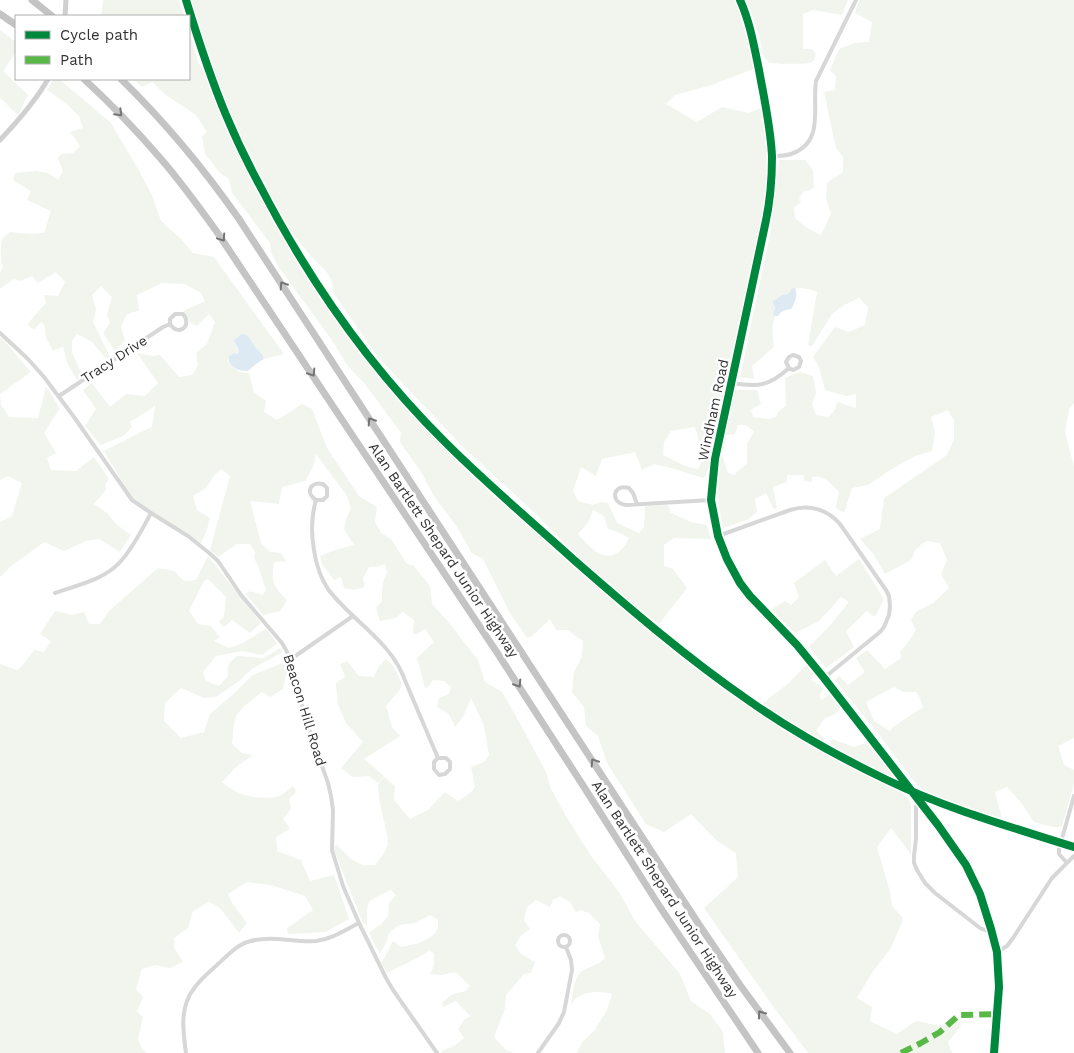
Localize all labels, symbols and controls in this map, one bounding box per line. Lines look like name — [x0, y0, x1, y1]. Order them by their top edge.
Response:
legend — [15, 15, 190, 80]
text: Cycle path — [60, 26, 138, 44]
text: Path — [60, 51, 93, 69]
one-way arrow — [113, 107, 122, 116]
one-way arrow — [216, 232, 225, 242]
one-way arrow — [279, 281, 289, 290]
street label: Tracy Drive — [78, 332, 150, 386]
street label: Windham Road — [694, 358, 732, 462]
one-way arrow — [306, 368, 315, 377]
one-way arrow — [368, 417, 377, 426]
street label: Alan Bartlett Shepard Junior Highway — [366, 440, 523, 661]
street label: Beacon Hill Road — [280, 652, 330, 768]
one-way arrow — [511, 679, 521, 688]
one-way arrow — [590, 758, 600, 767]
street label: Alan Bartlett Shepard Junior Highway — [589, 777, 742, 1001]
one-way arrow — [758, 1010, 767, 1020]

